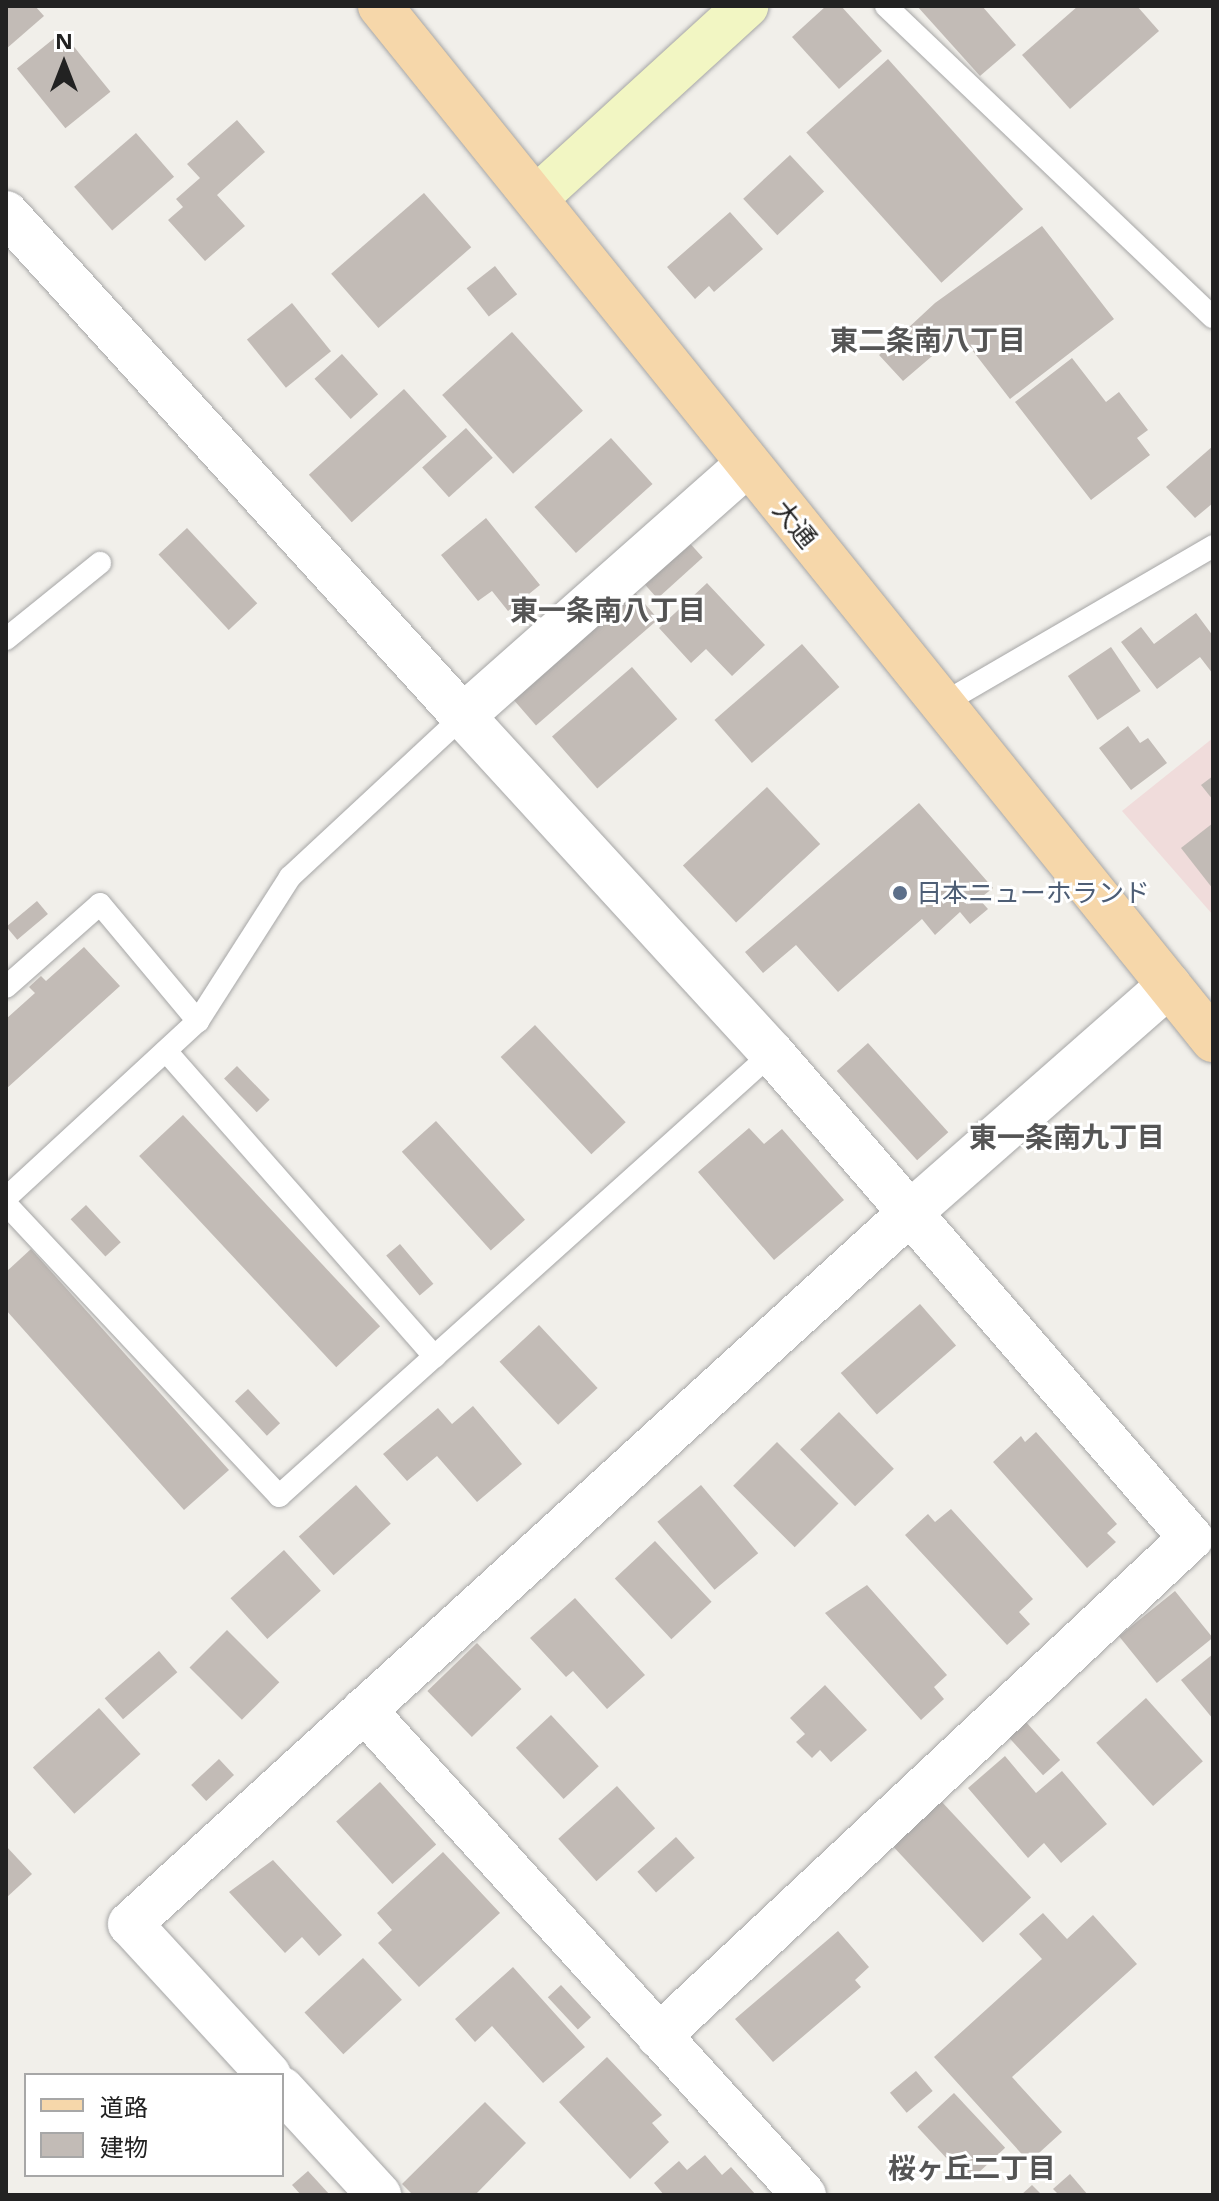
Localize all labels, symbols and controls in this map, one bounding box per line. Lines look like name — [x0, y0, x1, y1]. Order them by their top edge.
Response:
north arrow — [24, 24, 104, 104]
text: N — [55, 25, 73, 55]
district label: 東二条南八丁目 — [830, 322, 1026, 356]
street label: 大通 — [767, 494, 823, 554]
district label: 東一条南八丁目 — [510, 592, 706, 626]
place label: 日本ニューホランド — [916, 877, 1150, 909]
marker: 日本ニューホランド — [891, 884, 909, 902]
district label: 東一条南九丁目 — [969, 1119, 1165, 1153]
legend — [24, 2073, 284, 2177]
text: 道路 — [100, 2090, 148, 2123]
text: 建物 — [100, 2130, 148, 2163]
district label: 桜ヶ丘二丁目 — [888, 2150, 1056, 2184]

